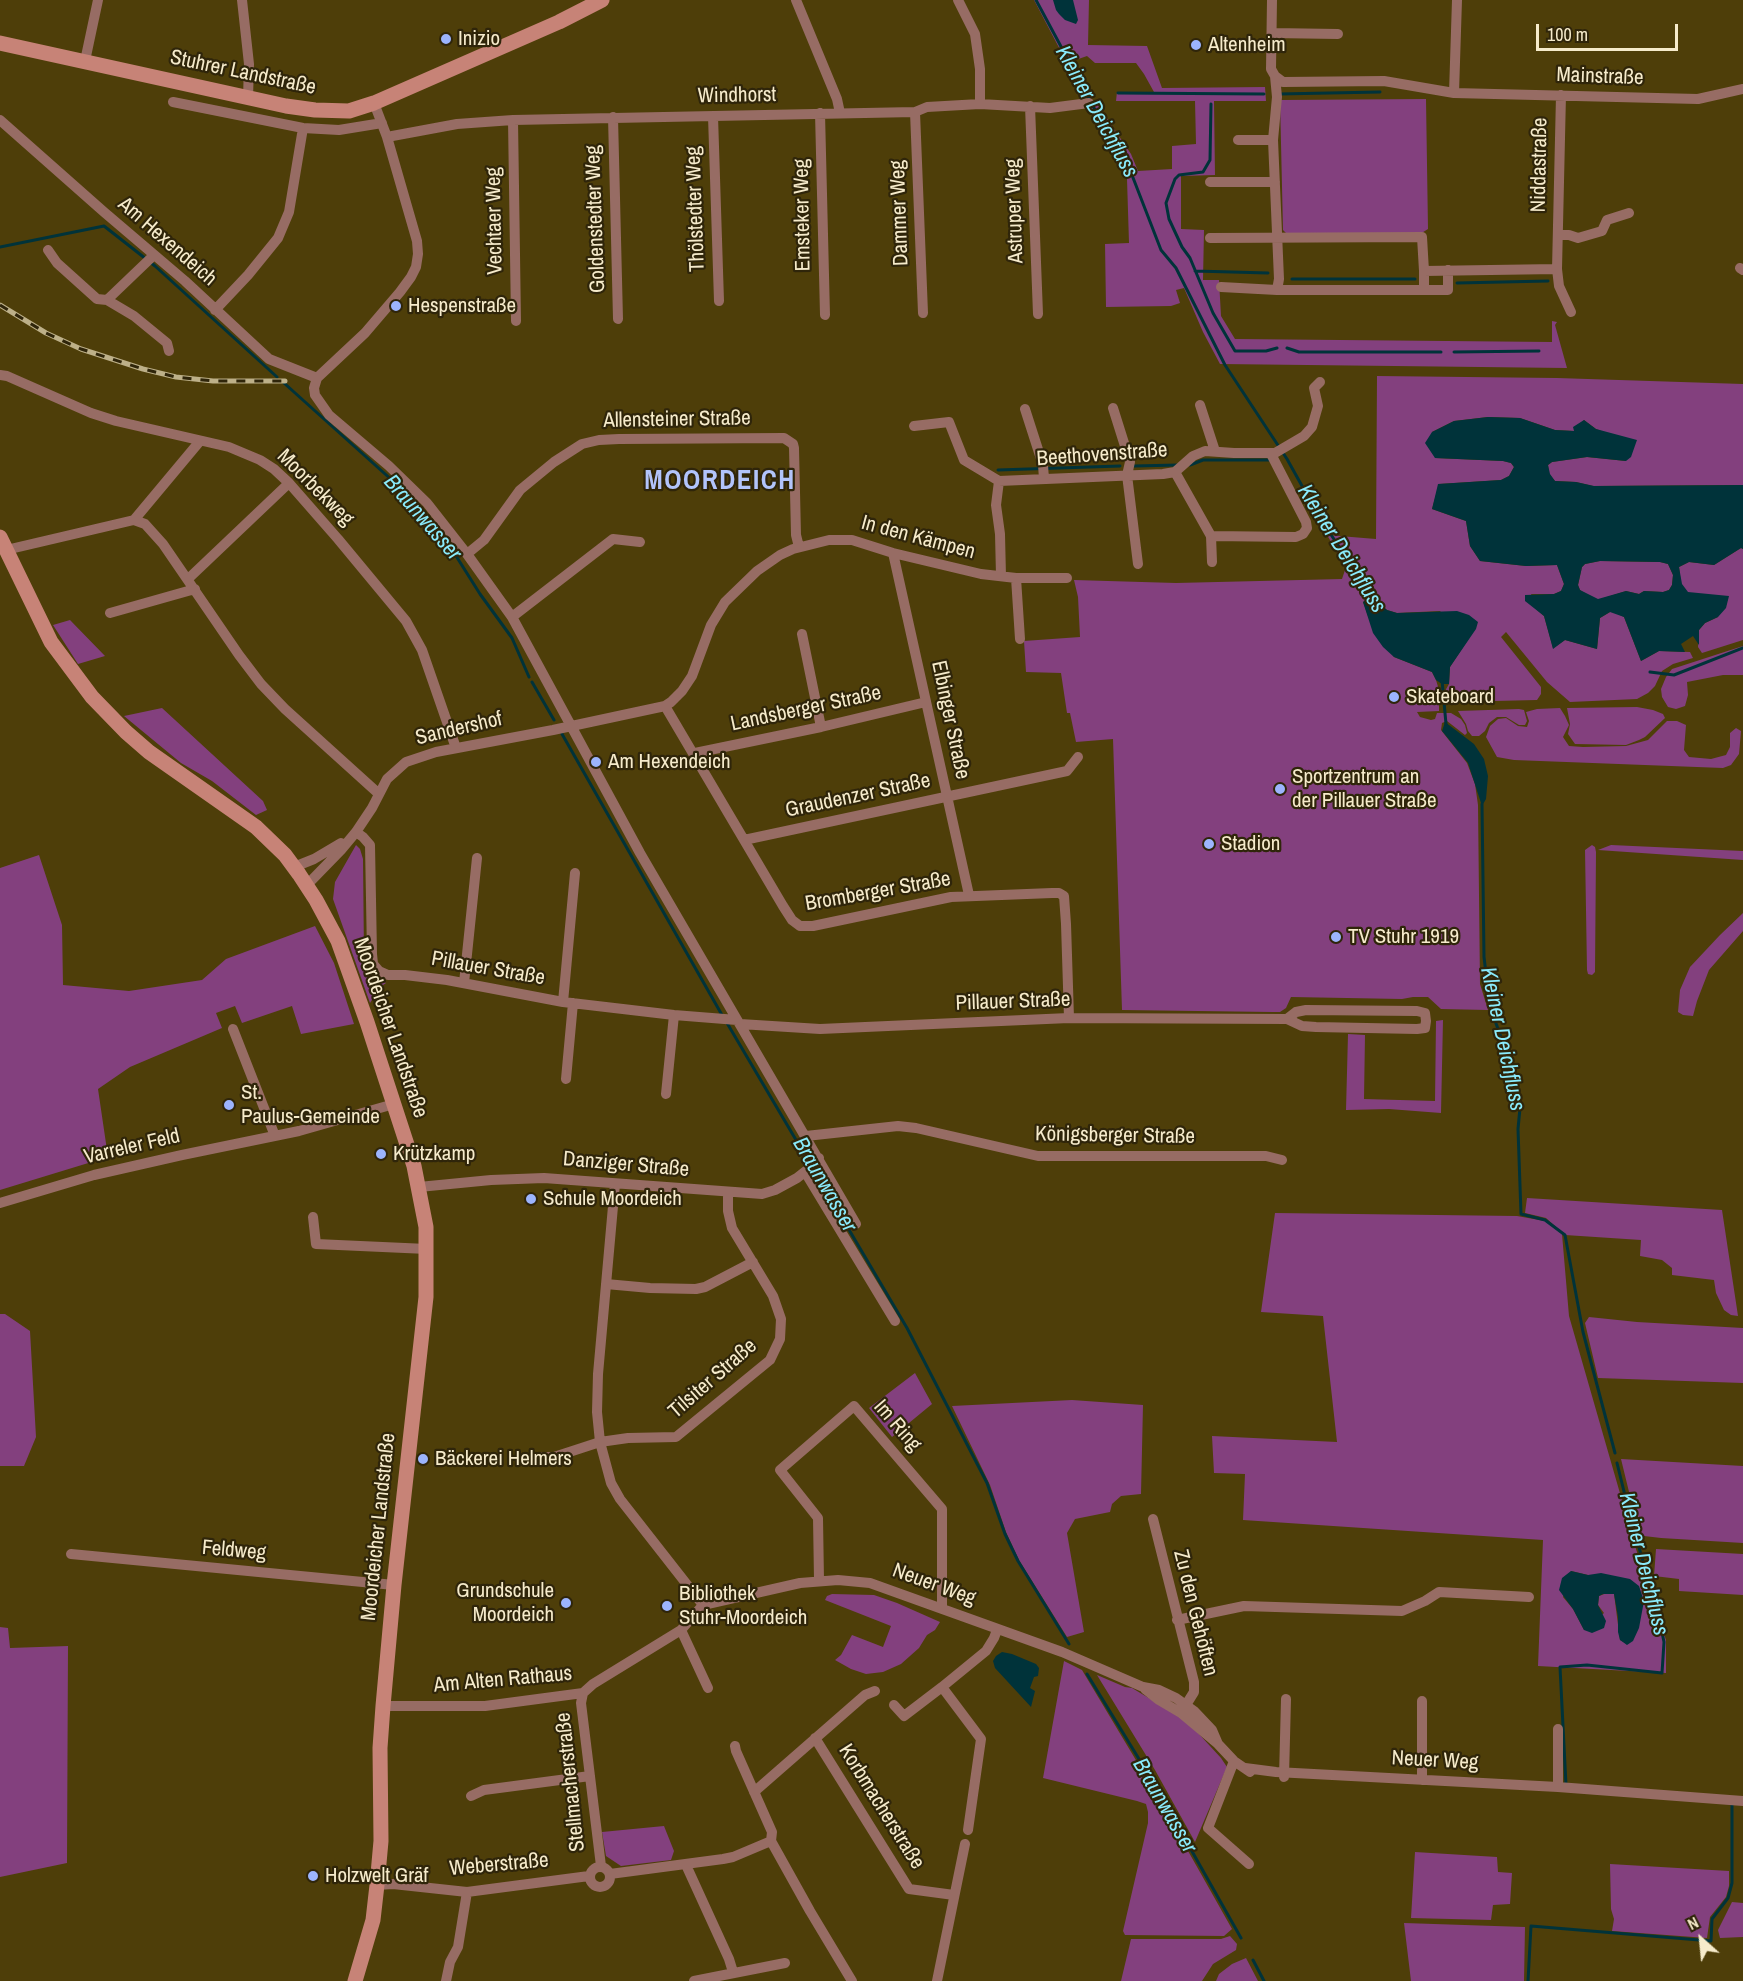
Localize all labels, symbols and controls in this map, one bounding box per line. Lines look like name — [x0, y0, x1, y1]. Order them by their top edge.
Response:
scale bar — [1539, 12, 1682, 50]
text: 100 m — [1547, 22, 1588, 47]
place label: Inizio — [458, 26, 500, 52]
marker: Inizio — [439, 32, 453, 46]
place label: Altenheim — [1208, 32, 1286, 58]
marker: Altenheim — [1189, 38, 1203, 52]
water label: Kleiner Deichfluss — [1049, 42, 1143, 182]
street label: Stuhrer Landstraße — [168, 45, 318, 101]
street label: Mainstraße — [1556, 63, 1644, 91]
street label: Windhorst — [698, 83, 776, 109]
street label: Niddastraße — [1527, 117, 1553, 213]
street label: Goldenstedter Weg — [581, 145, 611, 293]
street label: Thölstedter Weg — [681, 146, 711, 272]
street label: Emsteker Weg — [789, 158, 817, 272]
street label: Astruper Weg — [1001, 158, 1029, 264]
street label: Dammer Weg — [886, 160, 914, 266]
street label: Vechtaer Weg — [481, 167, 509, 275]
street label: Am Hexendeich — [113, 192, 221, 292]
place label: Hespenstraße — [408, 293, 516, 319]
marker: Hespenstraße — [389, 299, 403, 313]
street label: Allensteiner Straße — [603, 406, 751, 434]
street label: Beethovenstraße — [1036, 438, 1168, 472]
street label: Moorbekweg — [271, 444, 359, 532]
district label: MOORDEICH — [644, 466, 796, 498]
water label: Braunwasser — [378, 470, 466, 566]
water label: Kleiner Deichfluss — [1291, 480, 1391, 618]
street label: In den Kämpen — [858, 511, 978, 565]
street label: Elbinger Straße — [925, 658, 975, 782]
street label: Landsberger Straße — [728, 681, 884, 737]
place label: Skateboard — [1406, 684, 1494, 710]
marker: Skateboard — [1387, 690, 1401, 704]
street label: Sandershof — [413, 707, 505, 751]
place label: Am Hexendeich — [608, 749, 731, 775]
marker: Am Hexendeich — [589, 755, 603, 769]
place label: Sportzentrum an der Pillauer Straße — [1292, 764, 1437, 814]
street label: Graudenzer Straße — [783, 768, 933, 824]
marker: Sportzentrum an der Pillauer Straße — [1273, 782, 1287, 796]
place label: Stadion — [1221, 831, 1280, 857]
marker: Stadion — [1202, 837, 1216, 851]
street label: Bromberger Straße — [803, 867, 953, 917]
place label: TV Stuhr 1919 — [1348, 924, 1459, 950]
marker: TV Stuhr 1919 — [1329, 930, 1343, 944]
street label: Moordeicher Landstraße — [347, 935, 433, 1121]
street label: Pillauer Straße — [429, 947, 547, 991]
water label: Kleiner Deichfluss — [1474, 965, 1530, 1113]
street label: Pillauer Straße — [955, 987, 1071, 1017]
place label: St. Paulus-Gemeinde — [241, 1080, 380, 1130]
marker: St. Paulus-Gemeinde — [222, 1098, 236, 1112]
street label: Königsberger Straße — [1035, 1122, 1195, 1150]
street label: Varreler Feld — [82, 1124, 182, 1170]
water label: Braunwasser — [786, 1133, 862, 1237]
place label: Krützkamp — [393, 1141, 475, 1167]
marker: Krützkamp — [374, 1147, 388, 1161]
street label: Danziger Straße — [562, 1147, 690, 1183]
place label: Schule Moordeich — [543, 1186, 682, 1212]
marker: Schule Moordeich — [524, 1192, 538, 1206]
street label: Tilsiter Straße — [664, 1334, 762, 1424]
street label: Im Ring — [868, 1395, 926, 1457]
street label: Moordeicher Landstraße — [357, 1432, 401, 1622]
place label: Bäckerei Helmers — [435, 1446, 572, 1472]
marker: Bäckerei Helmers — [416, 1452, 430, 1466]
water label: Kleiner Deichfluss — [1612, 1490, 1674, 1638]
street label: Feldweg — [201, 1536, 267, 1566]
street label: Zu den Gehöften — [1167, 1547, 1223, 1679]
street label: Neuer Weg — [889, 1558, 979, 1612]
place label: Grundschule Moordeich — [456, 1578, 554, 1628]
place label: Bibliothek Stuhr-Moordeich — [679, 1581, 807, 1631]
marker: Grundschule Moordeich — [559, 1596, 573, 1610]
marker: Bibliothek Stuhr-Moordeich — [660, 1599, 674, 1613]
street label: Am Alten Rathaus — [433, 1661, 573, 1699]
street label: Stellmacherstraße — [551, 1711, 591, 1853]
street label: Korbmacherstraße — [833, 1740, 929, 1874]
street label: Neuer Weg — [1391, 1746, 1479, 1776]
water label: Braunwasser — [1126, 1754, 1202, 1858]
street label: Weberstraße — [448, 1848, 550, 1882]
place label: Holzwelt Gräf — [325, 1863, 428, 1889]
marker: Holzwelt Gräf — [306, 1869, 320, 1883]
north arrow — [1671, 1909, 1731, 1969]
text: N — [1684, 1911, 1702, 1935]

